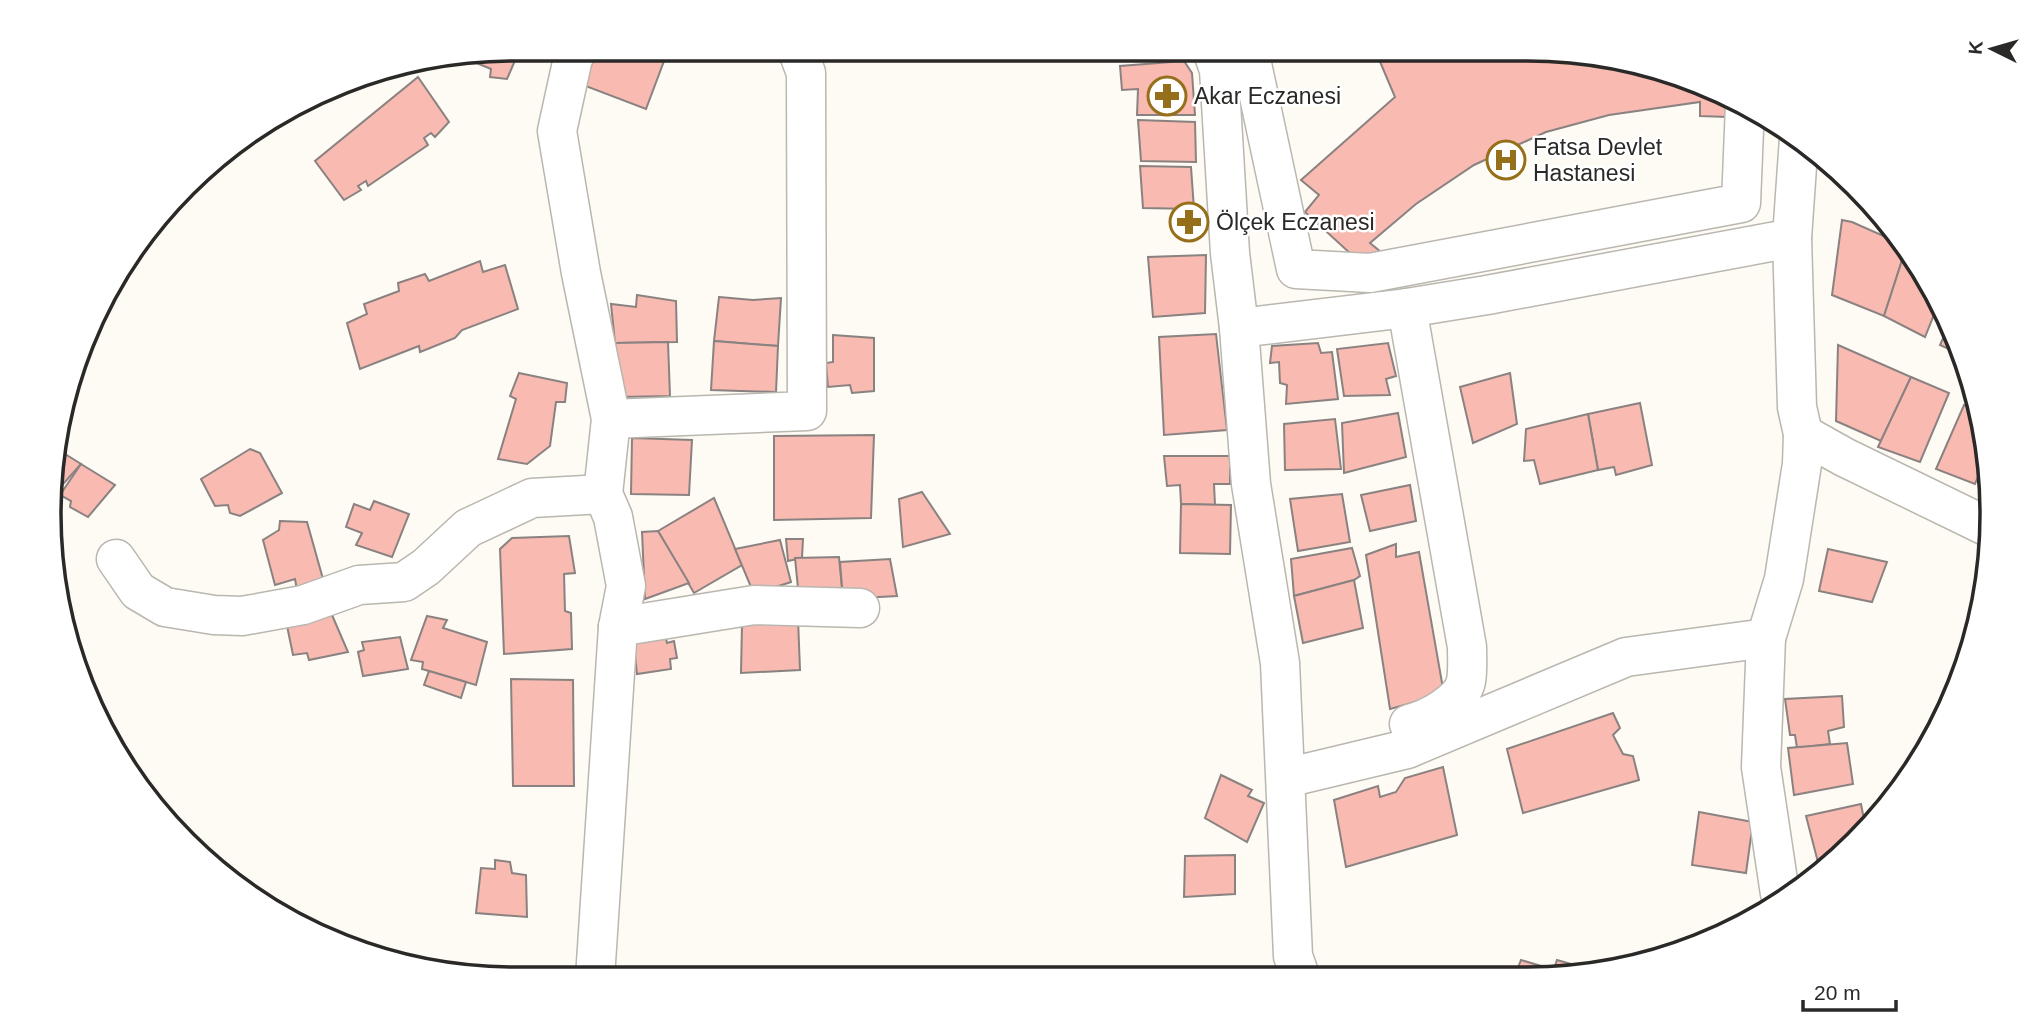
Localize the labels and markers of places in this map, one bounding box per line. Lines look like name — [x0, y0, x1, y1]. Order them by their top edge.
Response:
pharmacy icon: Akar Eczanesi — [1146, 75, 1188, 117]
place label: Akar Eczanesi — [1194, 83, 1341, 109]
place label: Fatsa Devlet Hastanesi — [1533, 134, 1663, 186]
hospital icon: Fatsa Devlet Hastanesi — [1485, 139, 1527, 181]
pharmacy icon: Ölçek Eczanesi — [1168, 201, 1210, 243]
place label: Ölçek Eczanesi — [1216, 209, 1375, 235]

